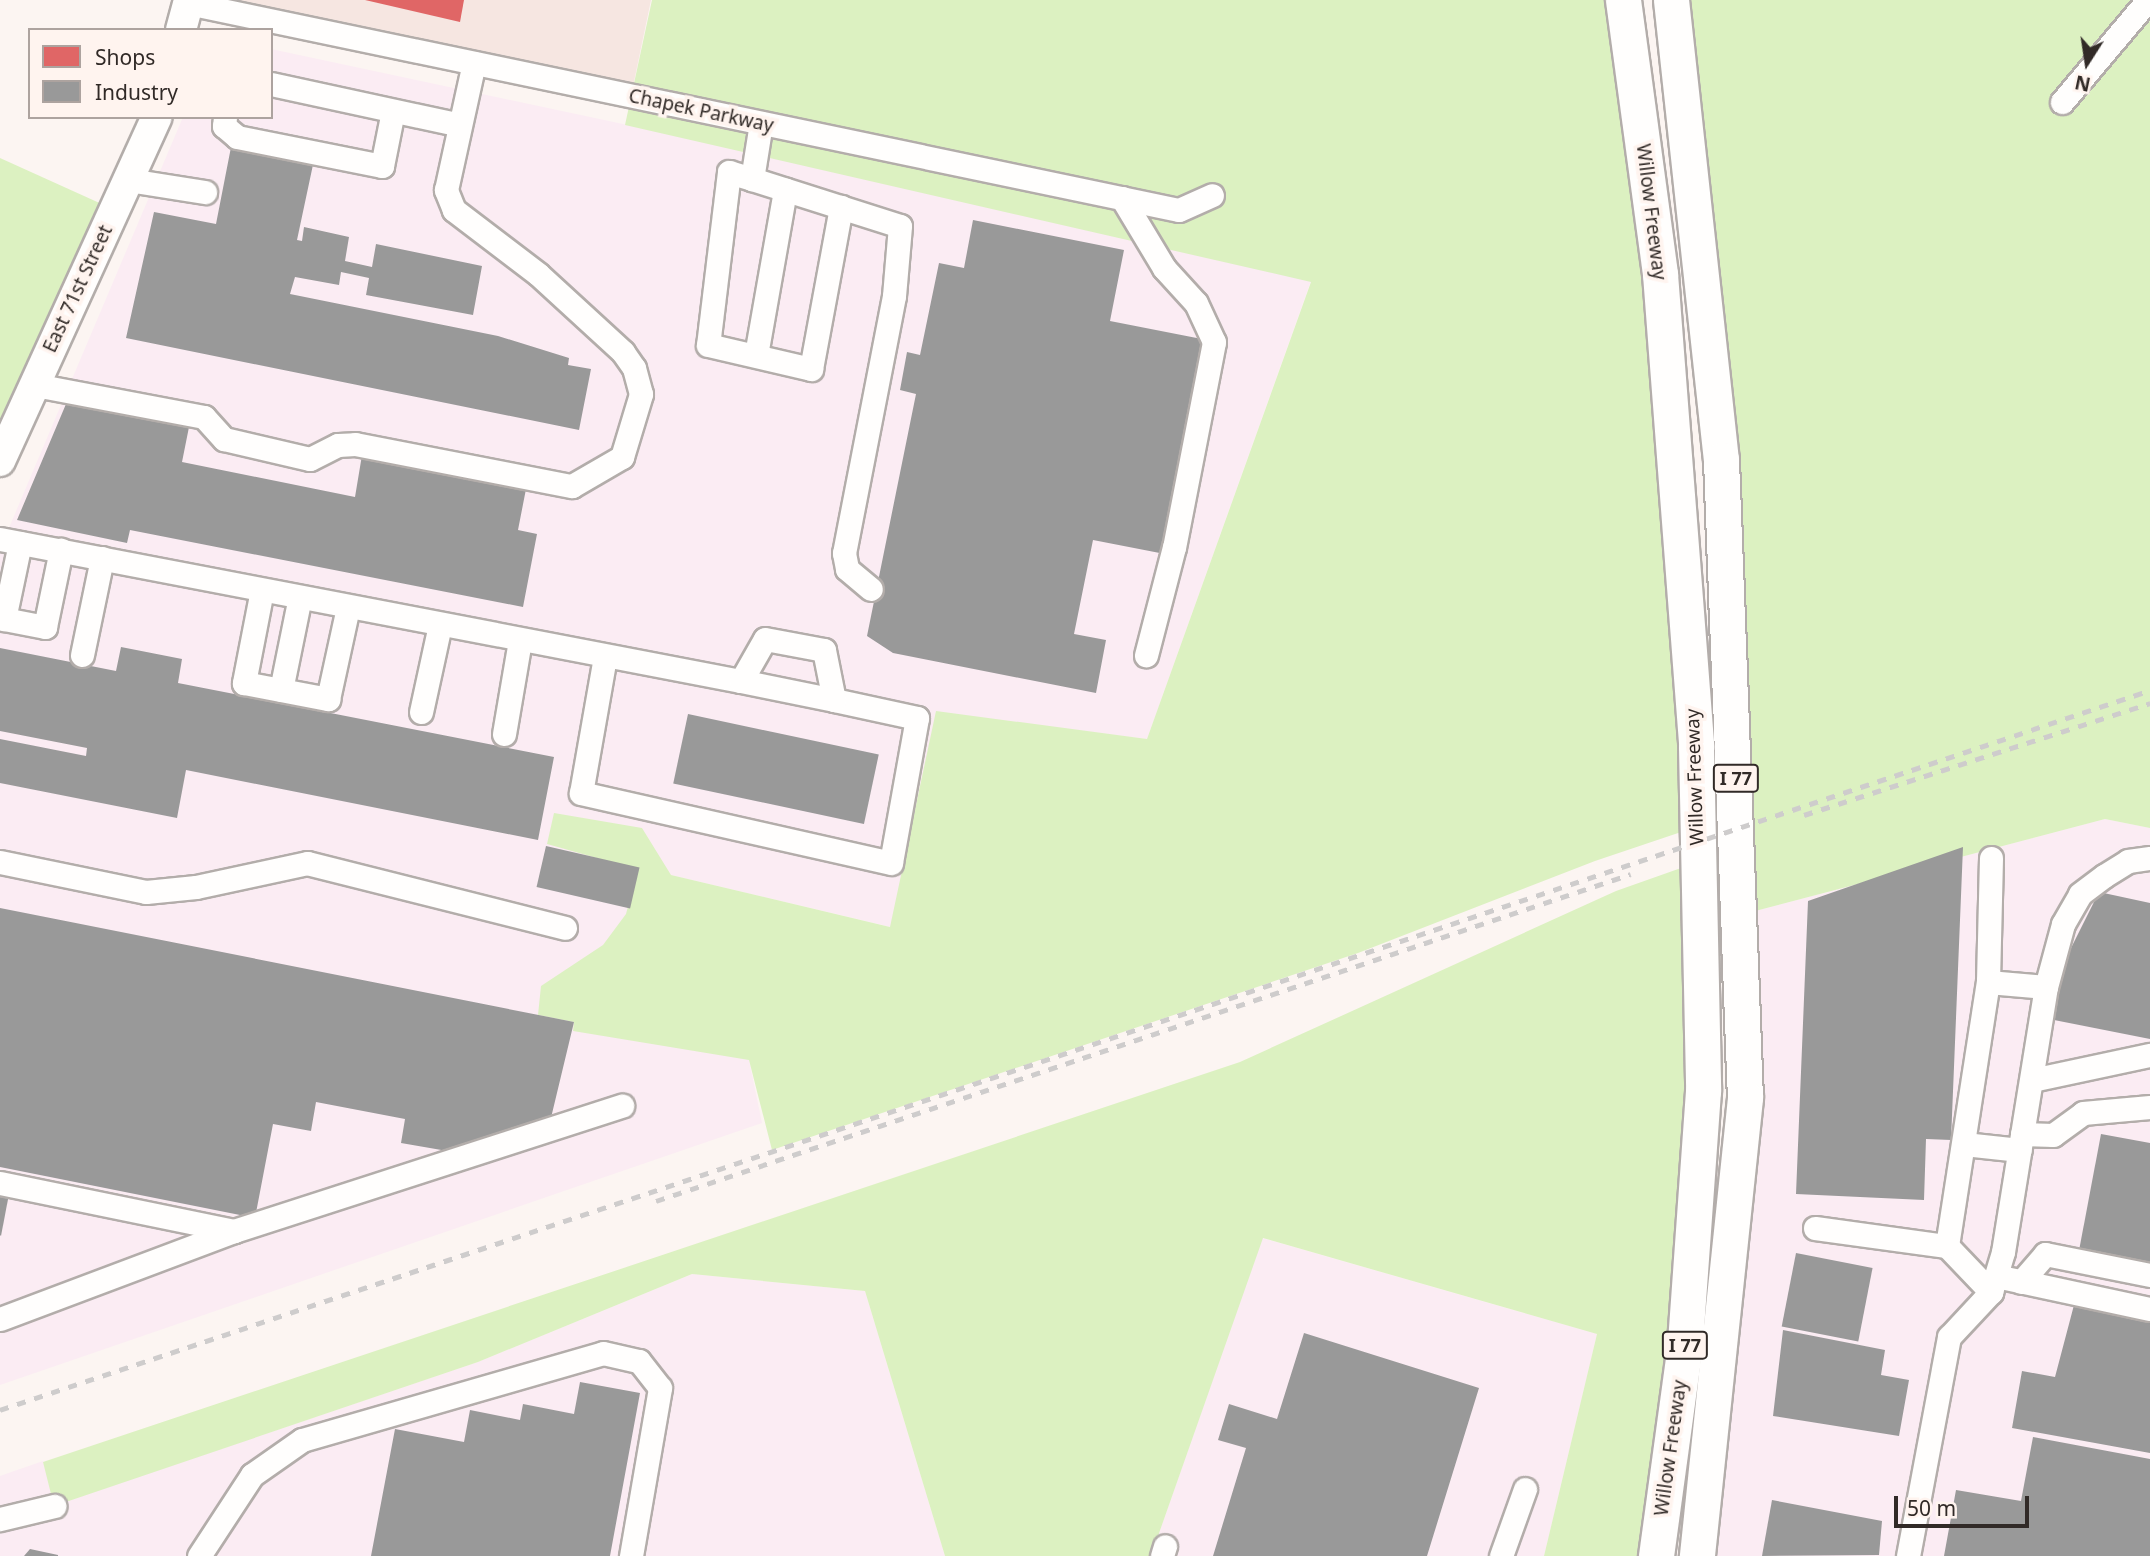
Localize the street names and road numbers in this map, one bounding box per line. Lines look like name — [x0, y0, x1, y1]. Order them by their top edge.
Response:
street label: Chapek Parkway — [627, 85, 775, 137]
street label: Willow Freeway — [1631, 143, 1671, 281]
street label: East 71st Street — [39, 222, 117, 356]
street label: Willow Freeway — [1681, 708, 1709, 846]
road number: I 77 — [1712, 764, 1760, 792]
road number: I 77 — [1660, 1330, 1710, 1360]
street label: Willow Freeway — [1650, 1379, 1692, 1517]

